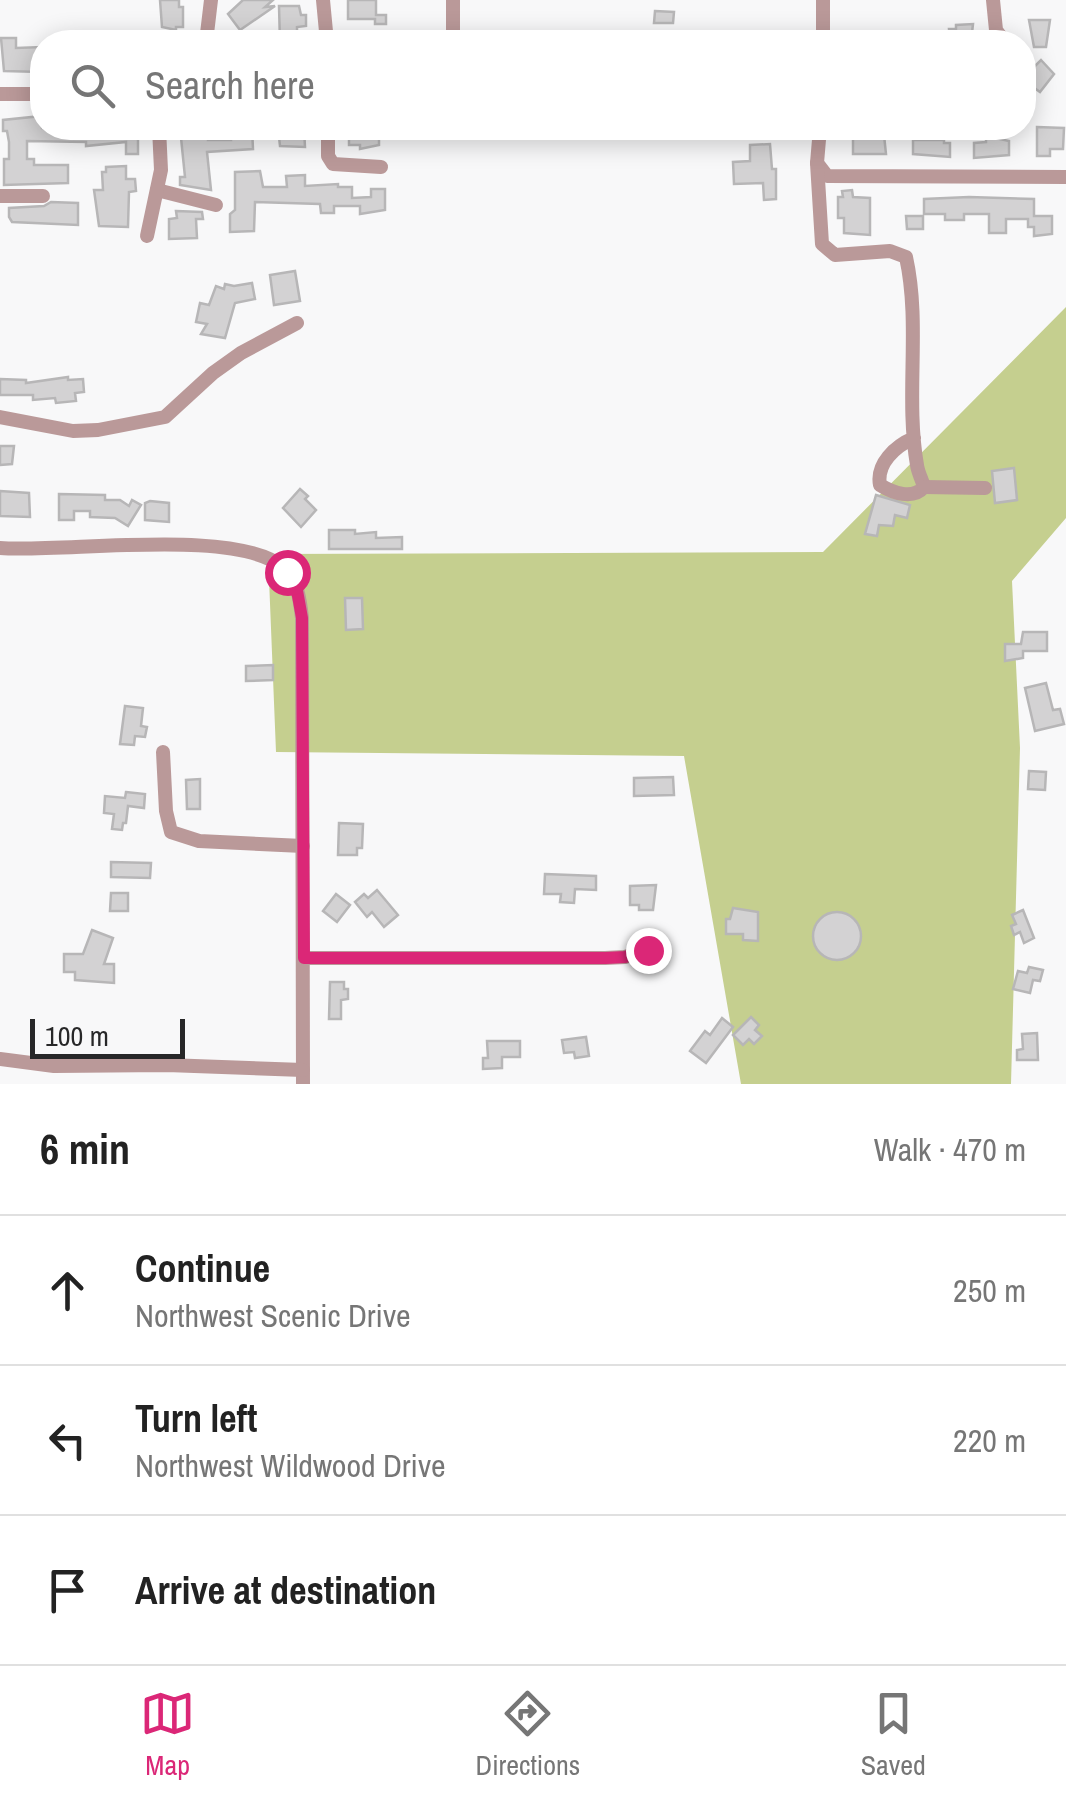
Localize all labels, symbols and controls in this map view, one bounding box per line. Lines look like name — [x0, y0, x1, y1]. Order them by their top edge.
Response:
search box — [30, 30, 1036, 140]
icon: search — [65, 58, 120, 113]
text: Search here — [145, 60, 315, 111]
route start — [265, 550, 311, 596]
route end — [626, 928, 672, 974]
scale bar — [30, 1014, 185, 1058]
text: 100 m — [45, 1017, 109, 1055]
text: 6 min — [40, 1121, 130, 1177]
text: Walk · 470 m — [874, 1128, 1026, 1171]
text: Continue — [135, 1243, 270, 1294]
icon: ahead — [40, 1263, 95, 1318]
text: 250 m — [953, 1269, 1026, 1312]
text: Northwest Scenic Drive — [135, 1294, 411, 1337]
text: Turn left — [135, 1393, 257, 1444]
icon: left — [40, 1413, 95, 1468]
text: 220 m — [953, 1419, 1026, 1462]
text: Northwest Wildwood Drive — [135, 1444, 446, 1487]
icon: arrive — [40, 1563, 95, 1618]
text: Arrive at destination — [135, 1565, 436, 1616]
tab: Map — [140, 1686, 195, 1784]
tab: Directions — [476, 1686, 580, 1784]
tab: Saved — [861, 1686, 926, 1784]

